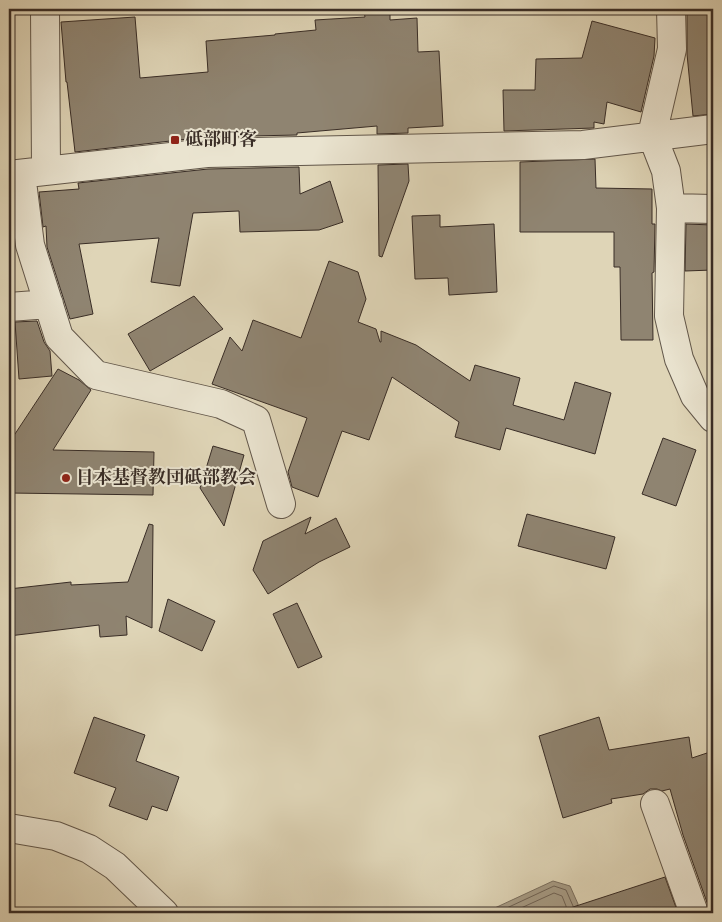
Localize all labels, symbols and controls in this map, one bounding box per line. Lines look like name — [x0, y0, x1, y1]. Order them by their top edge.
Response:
place label: 砥部町客 — [185, 128, 257, 153]
marker: 砥部町客 — [169, 134, 181, 146]
place label: 日本基督教団砥部教会 — [76, 466, 256, 491]
marker: 日本基督教団砥部教会 — [60, 472, 72, 484]

